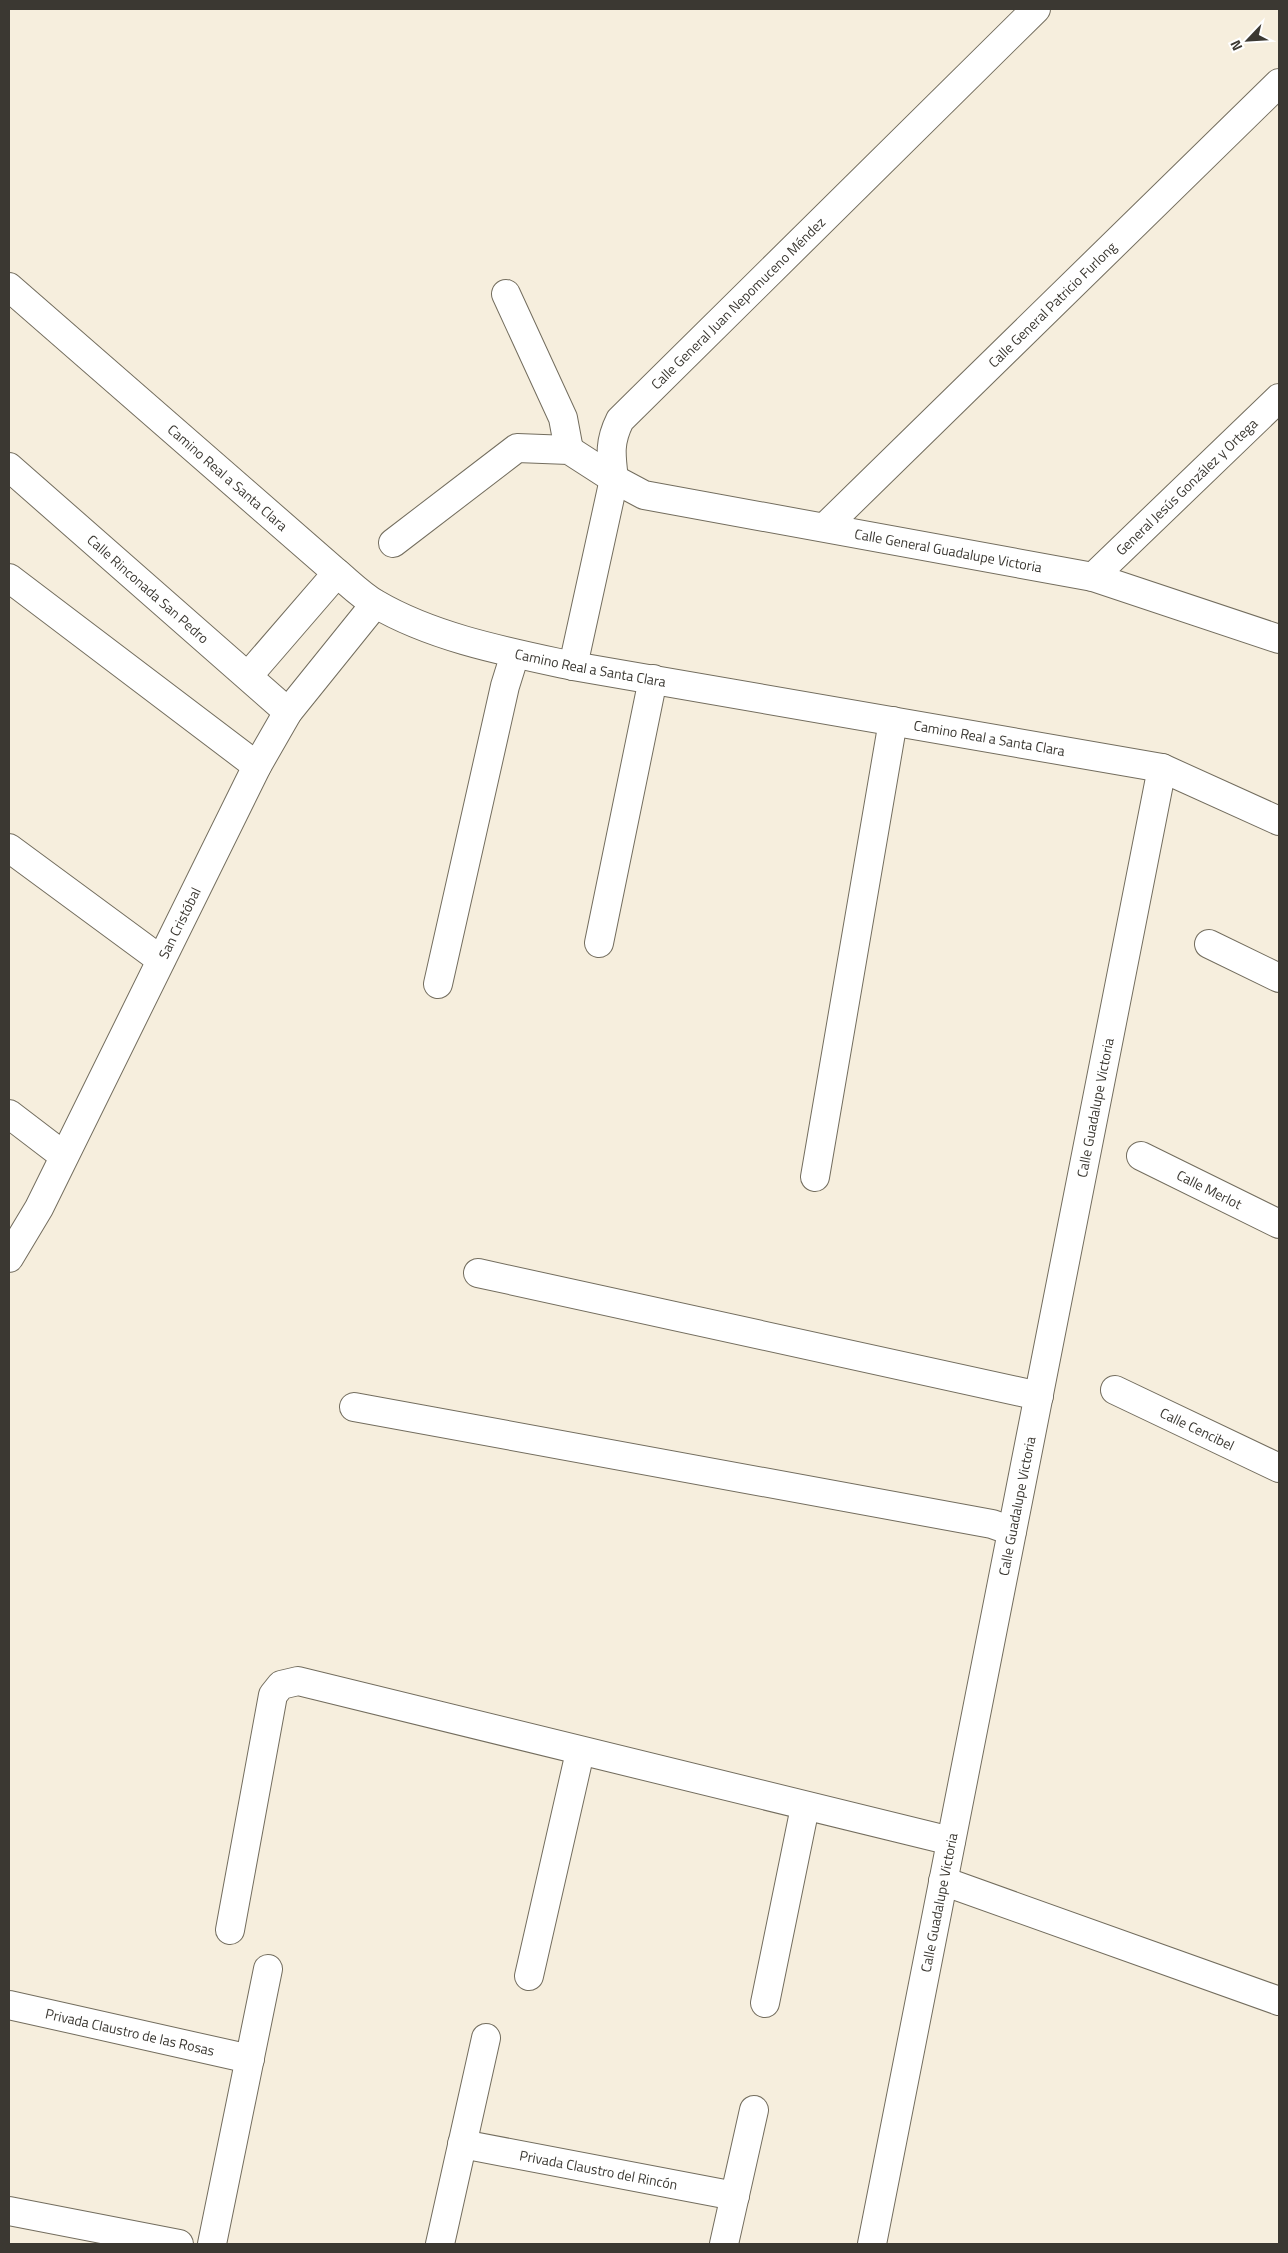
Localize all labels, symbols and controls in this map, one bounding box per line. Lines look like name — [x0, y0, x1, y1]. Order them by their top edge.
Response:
north arrow — [1223, 15, 1273, 65]
text: N — [1224, 37, 1247, 55]
street label: Calle General Juan Nepomuceno Méndez — [646, 212, 830, 394]
street label: Calle General Patricio Furlong — [983, 237, 1121, 372]
street label: General Jesús González y Ortega — [1111, 413, 1262, 560]
street label: Camino Real a Santa Clara — [163, 419, 293, 536]
street label: Calle General Guadalupe Victoria — [853, 523, 1044, 577]
street label: Calle Rinconada San Pedro — [83, 529, 214, 648]
street label: Camino Real a Santa Clara — [513, 643, 668, 692]
street label: Camino Real a Santa Clara — [912, 714, 1067, 761]
street label: San Cristóbal — [153, 884, 206, 962]
street label: Calle Guadalupe Victoria — [1071, 1036, 1119, 1179]
street label: Calle Merlot — [1173, 1164, 1246, 1214]
street label: Calle Cencibel — [1157, 1402, 1238, 1455]
street label: Calle Guadalupe Victoria — [993, 1434, 1040, 1578]
street label: Calle Guadalupe Victoria — [915, 1831, 963, 1974]
street label: Privada Claustro de las Rosas — [44, 2002, 217, 2061]
street label: Privada Claustro del Rincón — [518, 2144, 679, 2195]

